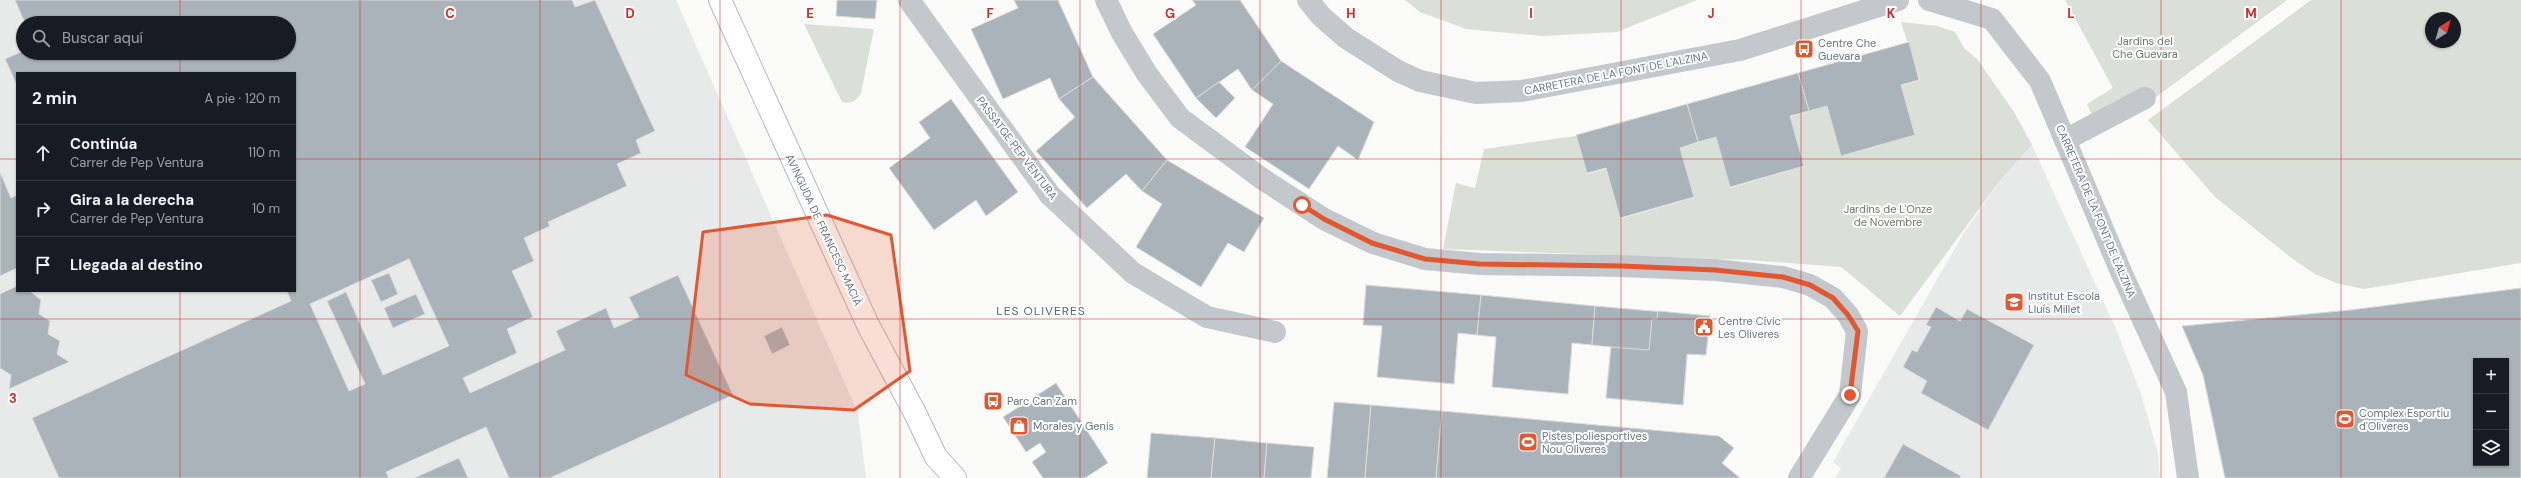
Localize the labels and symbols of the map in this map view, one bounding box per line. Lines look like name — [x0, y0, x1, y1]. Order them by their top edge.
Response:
text: C — [445, 5, 455, 22]
text: D — [625, 5, 635, 22]
text: E — [806, 5, 814, 22]
text: F — [986, 5, 994, 22]
text: G — [1165, 5, 1175, 22]
text: H — [1346, 5, 1356, 22]
text: I — [1529, 5, 1533, 22]
text: J — [1707, 5, 1715, 22]
text: K — [1887, 5, 1896, 22]
text: L — [2067, 5, 2075, 22]
text: M — [2245, 5, 2257, 22]
north arrow — [2425, 12, 2461, 48]
park label: Jardins del Che Guevara — [2112, 34, 2178, 61]
place label: Centre Che Guevara — [1818, 36, 1876, 63]
bus stop icon: Centre Che Guevara — [1793, 38, 1815, 60]
street label: CARRETERA DE LA FONT DE L'ALZINA — [1523, 48, 1709, 98]
street label: PASSATGE PEP VENTURA — [974, 94, 1060, 202]
street label: CARRETERA DE LA FONT DE L'ALZINA — [2053, 122, 2139, 300]
street label: AVINGUDA DE FRANCESC MACIÀ — [783, 152, 865, 308]
route start — [1293, 196, 1311, 214]
park label: Jardins de L'Onze de Novembre — [1844, 202, 1932, 229]
place label: Institut Escola Lluís Millet — [2028, 289, 2100, 316]
school or university icon: Institut Escola Lluís Millet — [2003, 291, 2025, 313]
district label: LES OLIVERES — [996, 303, 1086, 319]
place label: Centre Cívic Les Oliveres — [1718, 314, 1781, 341]
public building icon: Centre Cívic Les Oliveres — [1693, 316, 1715, 338]
route end — [1841, 386, 1859, 404]
text: 3 — [9, 390, 17, 407]
bus stop icon: Parc Can Zam — [982, 390, 1004, 412]
place label: Parc Can Zam — [1007, 394, 1077, 408]
place label: Complex Esportiu d'Oliveres — [2359, 406, 2449, 433]
sports icon: Complex Esportiu d'Oliveres — [2334, 408, 2356, 430]
shop icon: Morales y Genis — [1008, 415, 1030, 437]
place label: Morales y Genis — [1033, 419, 1114, 433]
place label: Pistes poliesportives Nou Oliveres — [1542, 429, 1647, 456]
sports icon: Pistes poliesportives Nou Oliveres — [1517, 431, 1539, 453]

